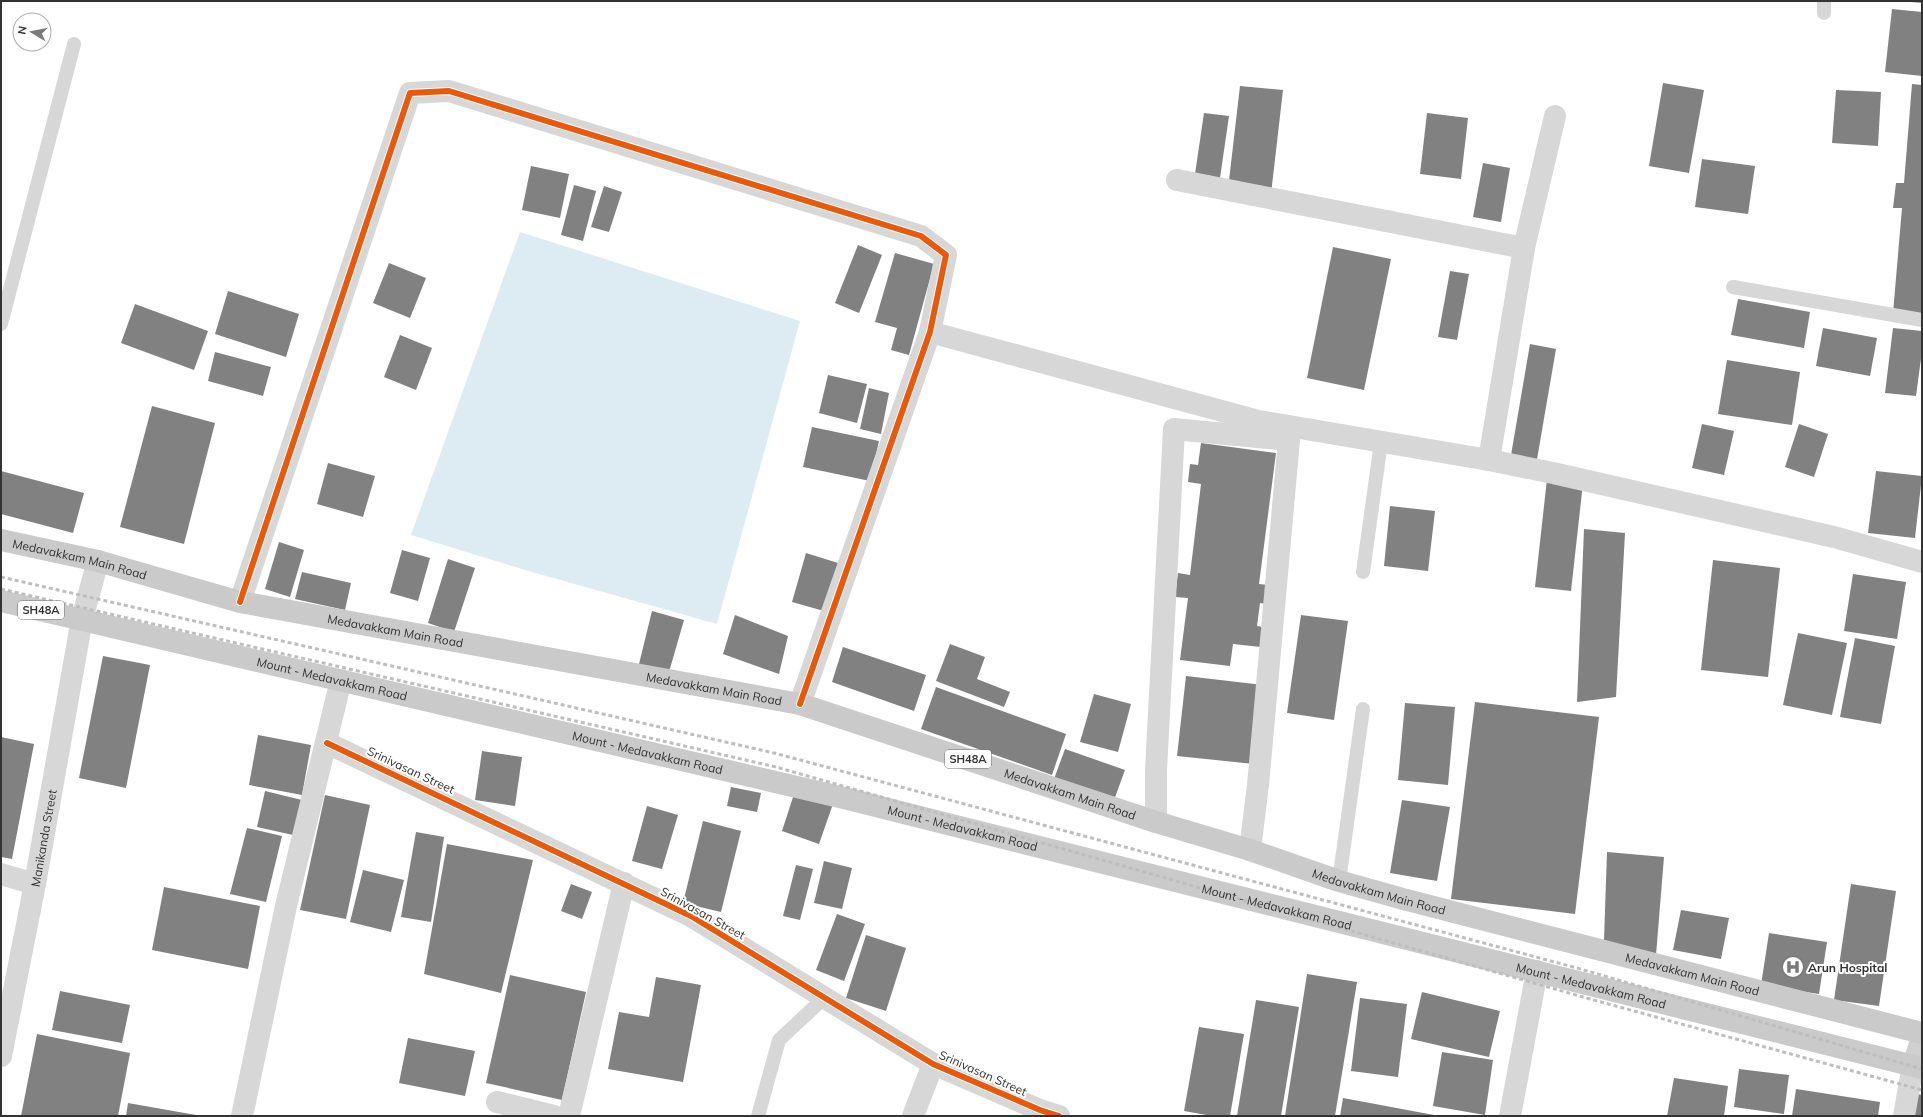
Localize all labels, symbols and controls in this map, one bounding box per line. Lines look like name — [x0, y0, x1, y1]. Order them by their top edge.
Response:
north arrow — [12, 12, 52, 52]
text: N — [15, 25, 30, 36]
street label: Medavakkam Main Road — [11, 535, 149, 582]
road number: SH48A — [18, 601, 64, 619]
street label: Medavakkam Main Road — [326, 611, 465, 650]
street label: Mount - Medavakkam Road — [255, 654, 409, 703]
street label: Medavakkam Main Road — [645, 669, 783, 708]
street label: Mount - Medavakkam Road — [571, 727, 724, 777]
street label: Srinivasan Street — [365, 743, 457, 797]
road number: SH48A — [945, 750, 991, 768]
street label: Medavakkam Main Road — [1003, 765, 1138, 822]
street label: Manikanda Street — [27, 788, 59, 888]
street label: Mount - Medavakkam Road — [886, 802, 1039, 854]
street label: Medavakkam Main Road — [1311, 865, 1447, 917]
street label: Mount - Medavakkam Road — [1200, 880, 1353, 932]
street label: Srinivasan Street — [658, 884, 748, 942]
street label: Medavakkam Main Road — [1624, 949, 1761, 998]
hospital icon: Arun Hospital — [1780, 954, 1806, 980]
street label: Mount - Medavakkam Road — [1515, 959, 1668, 1011]
place label: Arun Hospital — [1808, 960, 1888, 975]
street label: Srinivasan Street — [937, 1047, 1029, 1099]

